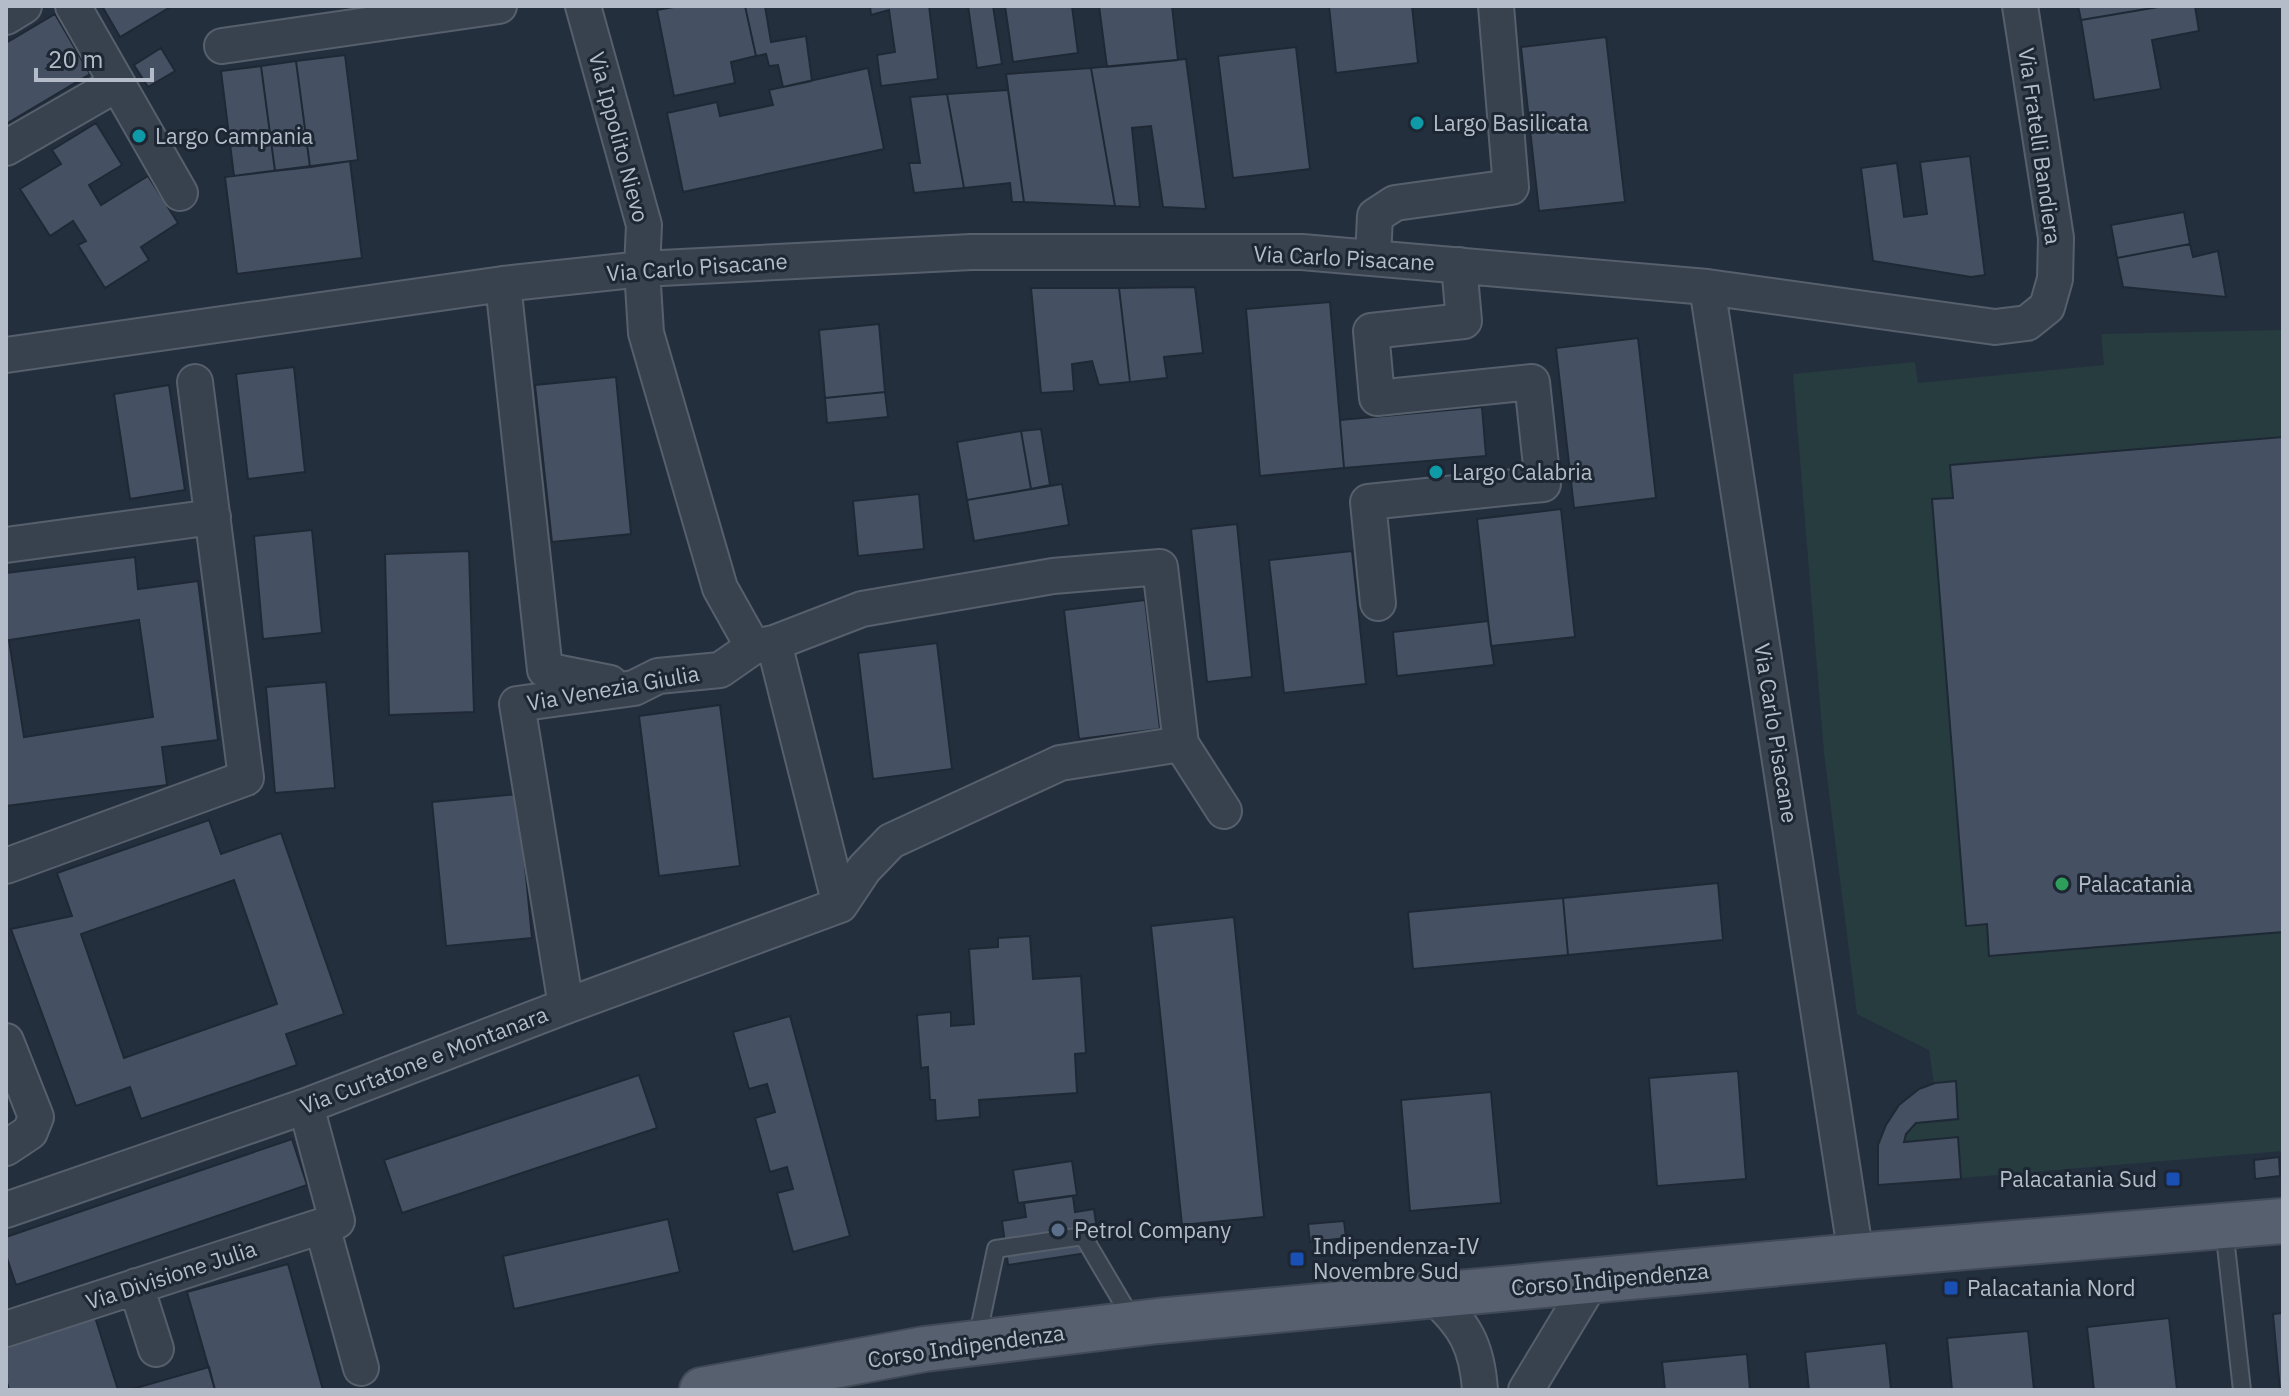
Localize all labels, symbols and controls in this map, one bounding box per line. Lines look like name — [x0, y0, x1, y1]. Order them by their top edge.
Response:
scale bar — [36, 32, 152, 82]
text: 20 m — [48, 43, 103, 75]
street label: Via Fratelli Bandiera — [2012, 46, 2069, 246]
street label: Via Ippolito Nievo — [583, 49, 656, 225]
place label: Largo Basilicata — [1433, 108, 1589, 137]
marker: Largo Basilicata — [1408, 114, 1426, 132]
place label: Largo Campania — [155, 121, 313, 150]
marker: Largo Campania — [130, 127, 148, 145]
street label: Via Carlo Pisacane — [1253, 238, 1435, 277]
street label: Via Carlo Pisacane — [605, 246, 789, 287]
place label: Largo Calabria — [1452, 457, 1593, 486]
marker: Largo Calabria — [1427, 463, 1445, 481]
street label: Via Carlo Pisacane — [1748, 641, 1805, 825]
street label: Via Venezia Giulia — [525, 658, 701, 717]
place label: Palacatania — [2078, 869, 2193, 898]
marker: Palacatania — [2053, 875, 2071, 893]
street label: Via Curtatone e Montanara — [296, 999, 552, 1120]
place label: Palacatania Sud — [1999, 1164, 2157, 1193]
marker: Palacatania Sud — [2164, 1170, 2182, 1188]
place label: Petrol Company — [1074, 1215, 1231, 1244]
marker: Petrol Company — [1049, 1221, 1067, 1239]
place label: Indipendenza-IV Novembre Sud — [1313, 1231, 1479, 1285]
street label: Via Divisione Julia — [82, 1233, 260, 1316]
marker: Indipendenza-IV Novembre Sud — [1288, 1250, 1306, 1268]
street label: Corso Indipendenza — [1510, 1255, 1710, 1302]
place label: Palacatania Nord — [1967, 1273, 2135, 1302]
marker: Palacatania Nord — [1942, 1279, 1960, 1297]
street label: Corso Indipendenza — [866, 1317, 1066, 1374]

